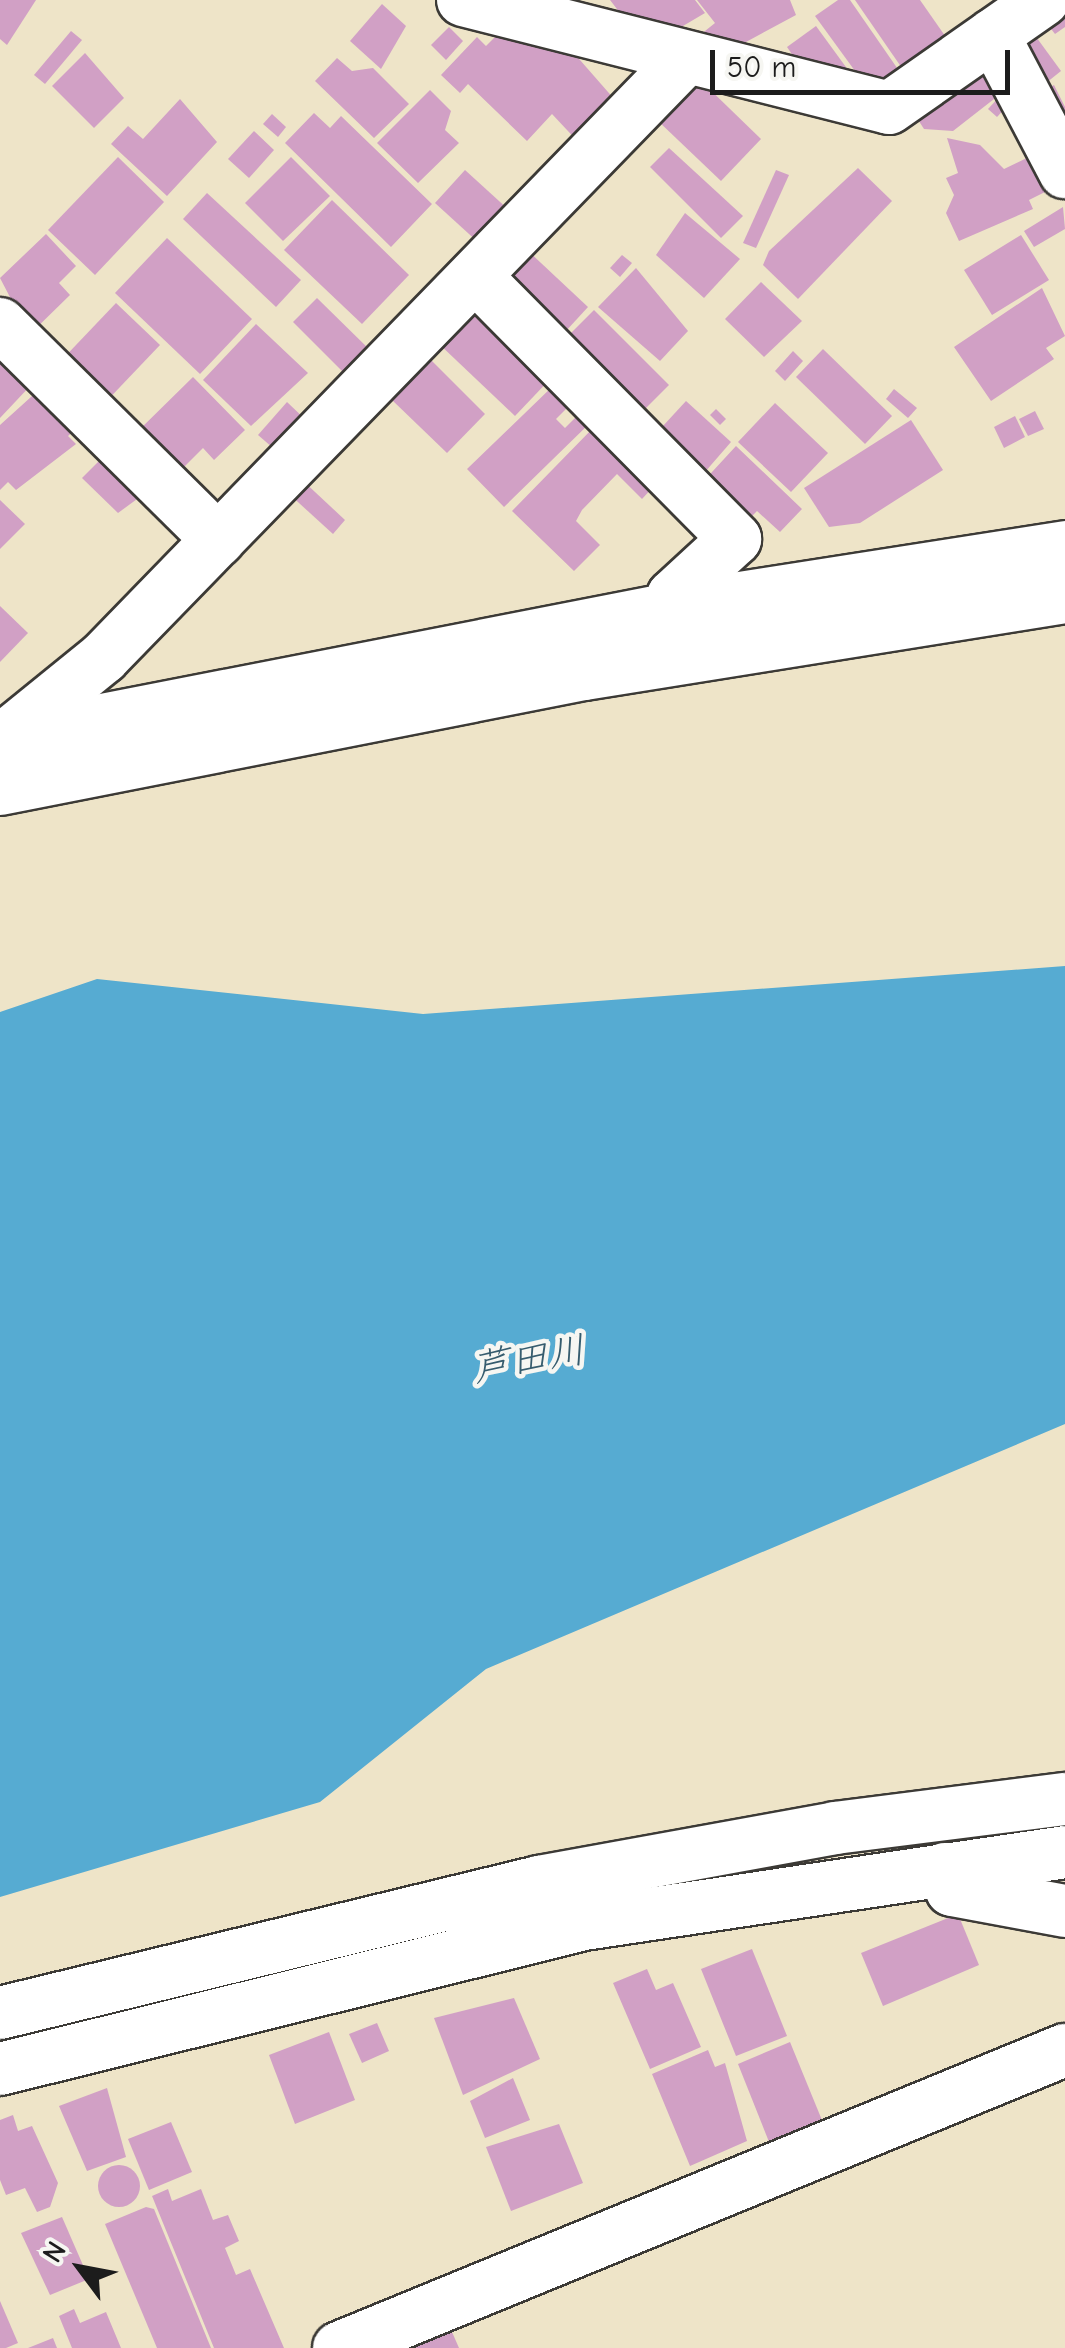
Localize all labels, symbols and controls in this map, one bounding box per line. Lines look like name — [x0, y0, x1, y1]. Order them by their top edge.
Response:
scale bar — [715, 30, 1015, 92]
text: 50 m — [727, 50, 796, 85]
water label: 芦田川 — [469, 1328, 589, 1392]
north arrow — [30, 2218, 130, 2318]
text: N — [36, 2236, 73, 2268]

